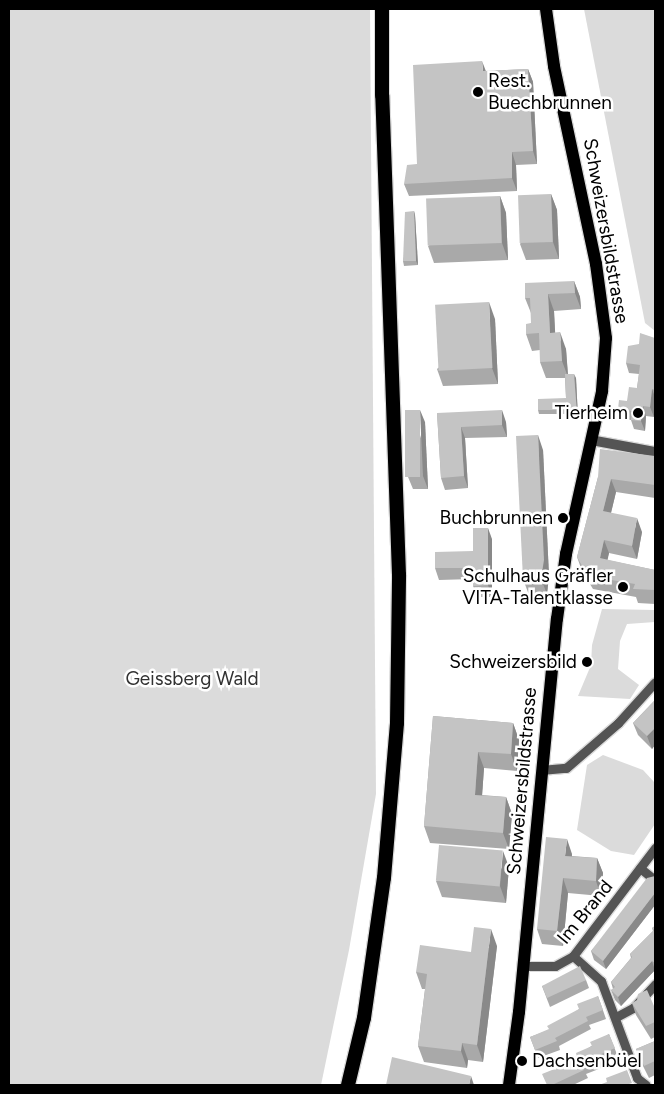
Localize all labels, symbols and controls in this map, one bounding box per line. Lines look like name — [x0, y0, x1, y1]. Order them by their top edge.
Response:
place label: Rest. Buechbrunnen — [488, 70, 612, 114]
marker: Rest. Buechbrunnen — [472, 86, 484, 98]
street label: Schweizersbildstrasse — [578, 136, 634, 326]
place label: Tierheim — [555, 402, 628, 424]
marker: Tierheim — [632, 407, 644, 419]
place label: Buchbrunnen — [440, 507, 553, 529]
marker: Buchbrunnen — [557, 512, 569, 524]
place label: Schulhaus Gräfler VITA-Talentklasse — [462, 565, 613, 609]
marker: Schulhaus Gräfler VITA-Talentklasse — [617, 581, 629, 593]
place label: Schweizersbild — [449, 651, 577, 673]
marker: Schweizersbild — [581, 656, 593, 668]
park label: Geissberg Wald — [125, 668, 259, 690]
street label: Schweizersbildstrasse — [502, 686, 542, 876]
street label: Im Brand — [552, 876, 618, 948]
place label: Dachsenbüel — [532, 1050, 642, 1072]
marker: Dachsenbüel — [516, 1055, 528, 1067]

